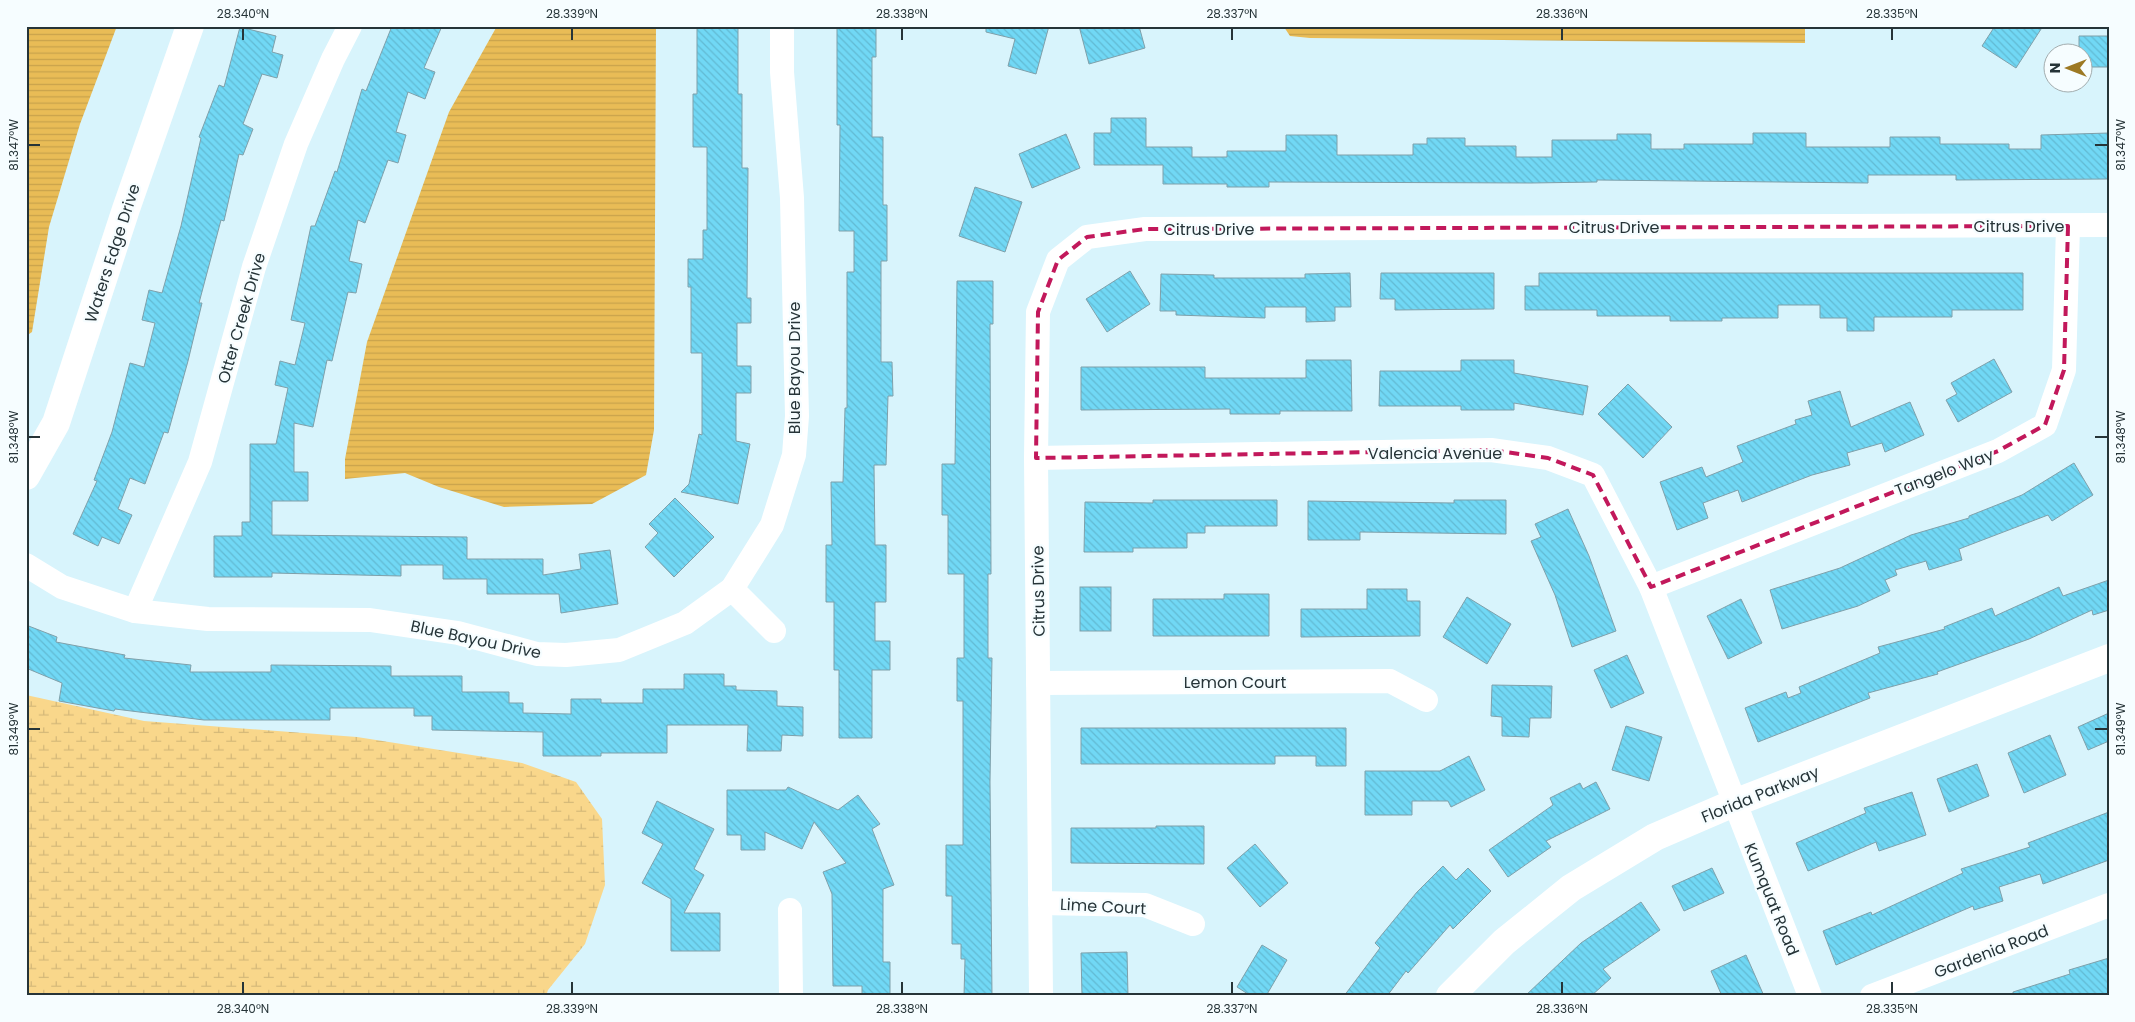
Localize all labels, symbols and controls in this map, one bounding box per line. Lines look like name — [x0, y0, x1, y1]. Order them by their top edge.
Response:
text: 28.340°N — [217, 5, 269, 22]
text: 28.339°N — [546, 5, 598, 22]
text: 28.338°N — [876, 5, 928, 22]
text: 28.337°N — [1206, 5, 1258, 22]
text: 28.336°N — [1536, 5, 1588, 22]
text: 28.335°N — [1866, 5, 1918, 22]
north arrow — [2042, 42, 2092, 92]
text: N — [2045, 63, 2065, 73]
text: 81.347°W — [5, 119, 22, 171]
text: 81.347°W — [2112, 119, 2129, 171]
street label: Waters Edge Drive — [79, 181, 146, 326]
street label: Citrus Drive — [1973, 215, 2065, 238]
street label: Citrus Drive — [1568, 216, 1660, 239]
street label: Citrus Drive — [1163, 218, 1255, 241]
street label: Otter Creek Drive — [212, 250, 271, 386]
street label: Blue Bayou Drive — [783, 302, 806, 434]
text: 81.348°W — [5, 410, 22, 463]
text: 81.348°W — [2112, 410, 2129, 463]
street label: Valencia Avenue — [1368, 442, 1502, 465]
street label: Tangelo Way — [1891, 443, 1997, 502]
street label: Citrus Drive — [1026, 545, 1051, 637]
street label: Blue Bayou Drive — [409, 614, 543, 665]
street label: Lemon Court — [1184, 671, 1287, 694]
text: 81.349°W — [5, 702, 22, 755]
text: 81.349°W — [2112, 702, 2129, 755]
street label: Florida Parkway — [1698, 760, 1823, 829]
street label: Kumquat Road — [1738, 839, 1805, 959]
street label: Lime Court — [1059, 893, 1147, 920]
street label: Gardenia Road — [1931, 919, 2052, 984]
text: 28.340°N — [217, 1000, 269, 1017]
text: 28.339°N — [546, 1000, 598, 1017]
text: 28.338°N — [876, 1000, 928, 1017]
text: 28.337°N — [1206, 1000, 1258, 1017]
text: 28.336°N — [1536, 1000, 1588, 1017]
text: 28.335°N — [1866, 1000, 1918, 1017]

